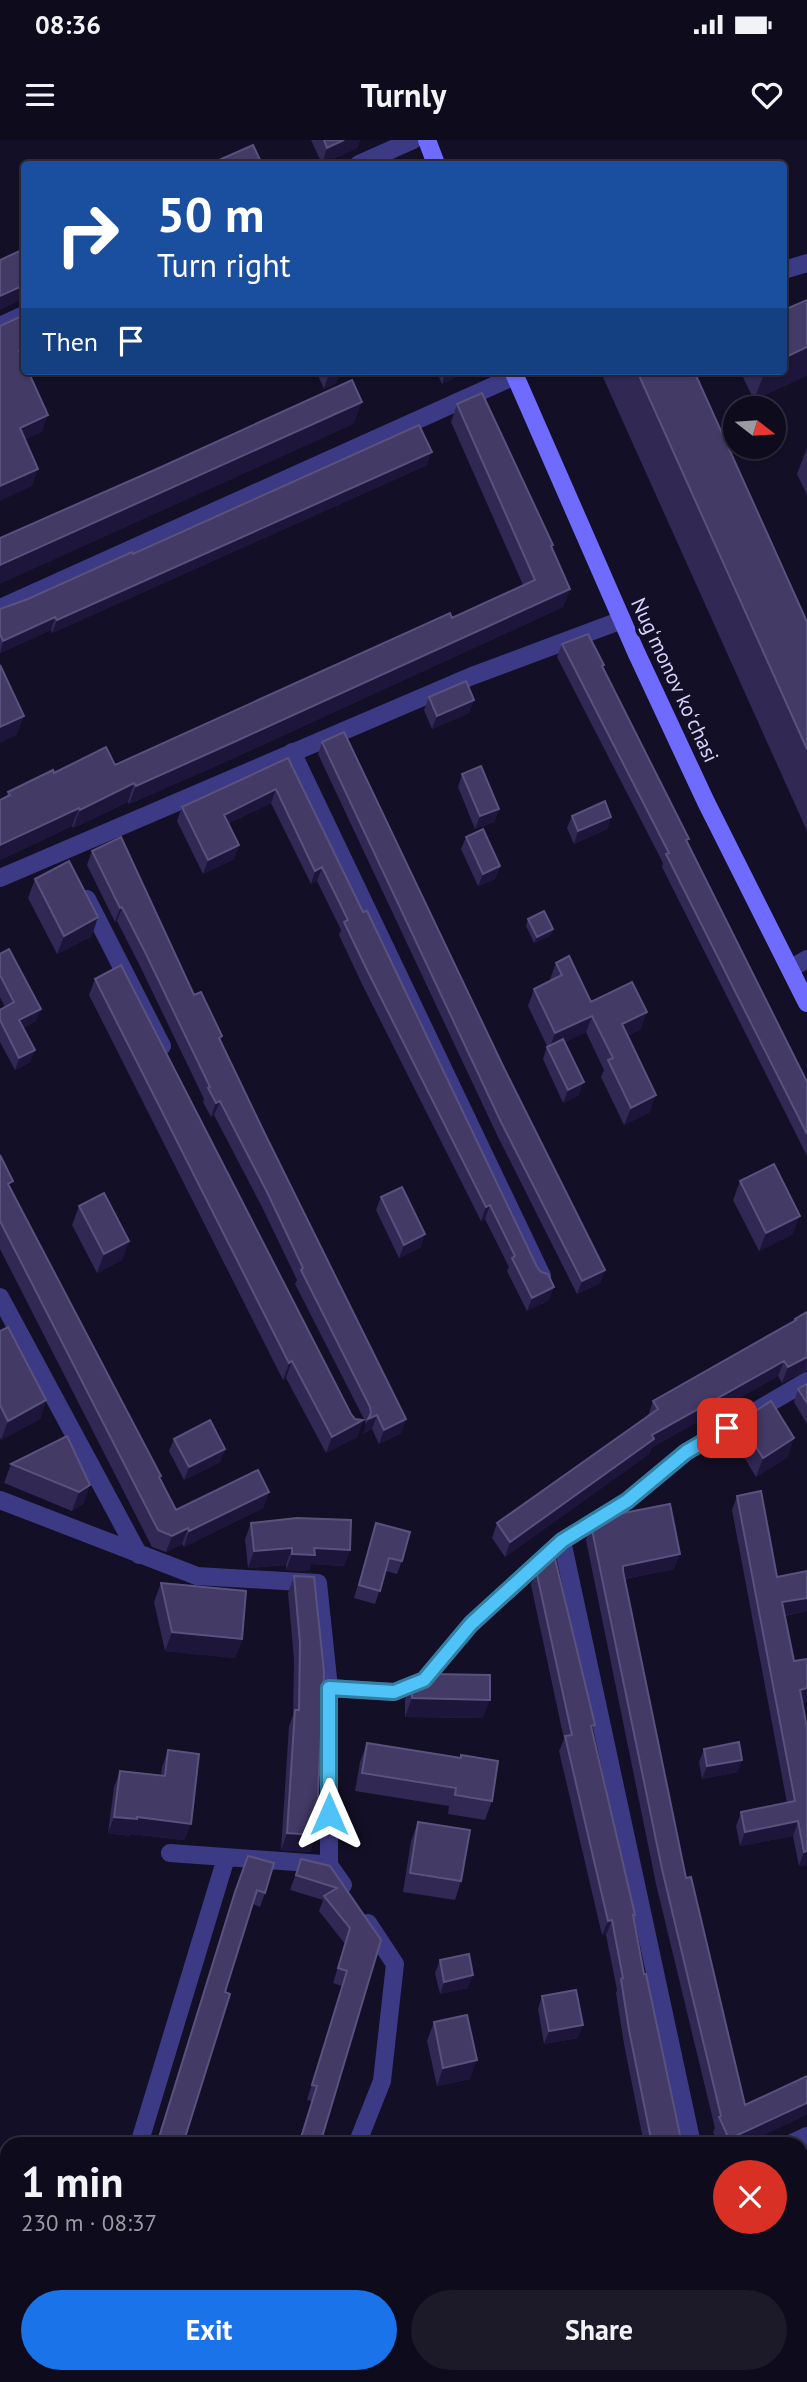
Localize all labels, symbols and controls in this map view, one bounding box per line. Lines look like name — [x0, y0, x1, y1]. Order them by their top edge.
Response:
text: 08:36 — [35, 8, 101, 41]
text: Turnly — [361, 74, 446, 116]
icon: menu — [21, 76, 59, 114]
icon: heart — [748, 76, 786, 114]
text: 50 m — [157, 182, 264, 246]
icon: right — [42, 189, 133, 280]
text: Turn right — [157, 244, 291, 286]
icon: arrive — [112, 322, 150, 360]
text: Then — [42, 325, 98, 358]
north arrow — [723, 396, 786, 458]
map controls — [723, 396, 786, 459]
street label: Nugʻmonov koʻchasi — [625, 593, 725, 767]
pin — [697, 1398, 757, 1458]
icon: arrive — [708, 1409, 746, 1447]
position arrow — [292, 1777, 366, 1851]
text: 1 min — [21, 2154, 123, 2209]
button: close — [713, 2160, 787, 2234]
text: 230 m · 08:37 — [21, 2208, 157, 2237]
button: Exit — [21, 2290, 397, 2370]
button: Share — [411, 2290, 787, 2370]

